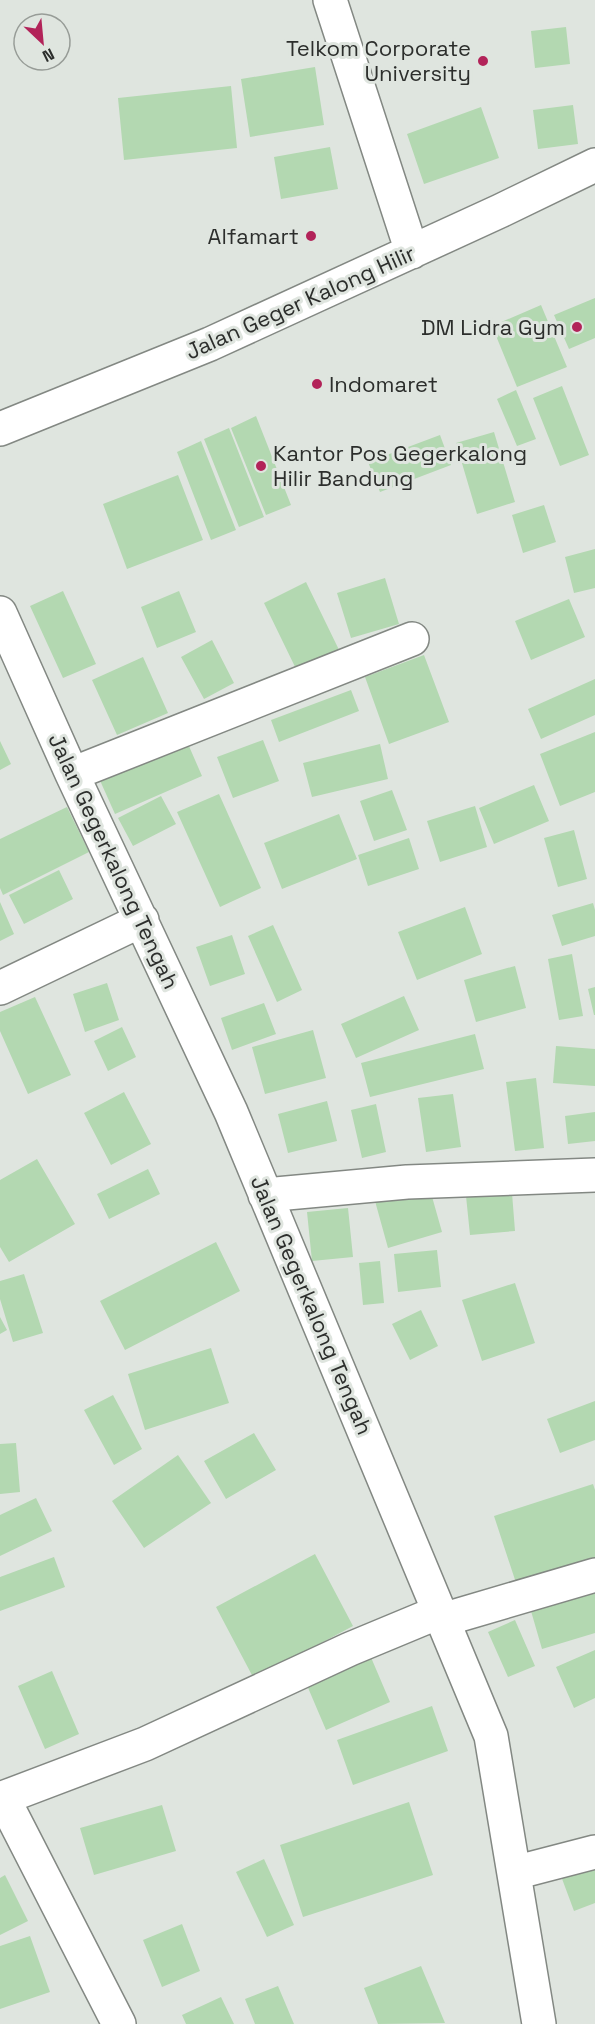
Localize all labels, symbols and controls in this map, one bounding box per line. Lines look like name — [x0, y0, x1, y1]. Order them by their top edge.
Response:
north arrow — [12, 12, 72, 72]
place label: Telkom Corporate University — [286, 34, 471, 87]
text: N — [39, 43, 58, 67]
marker: Telkom Corporate University — [476, 54, 490, 68]
place label: Alfamart — [208, 222, 299, 250]
marker: Alfamart — [304, 229, 318, 243]
street label: Jalan Geger Kalong Hilir — [181, 239, 419, 365]
place label: DM Lidra Gym — [421, 313, 565, 341]
marker: DM Lidra Gym — [570, 320, 584, 334]
place label: Indomaret — [329, 370, 438, 398]
marker: Indomaret — [310, 377, 324, 391]
place label: Kantor Pos Gegerkalong Hilir Bandung — [273, 439, 527, 492]
marker: Kantor Pos Gegerkalong Hilir Bandung — [254, 459, 268, 473]
street label: Jalan Gegerkalong Tengah — [42, 729, 186, 993]
street label: Jalan Gegerkalong Tengah — [245, 1171, 379, 1439]

